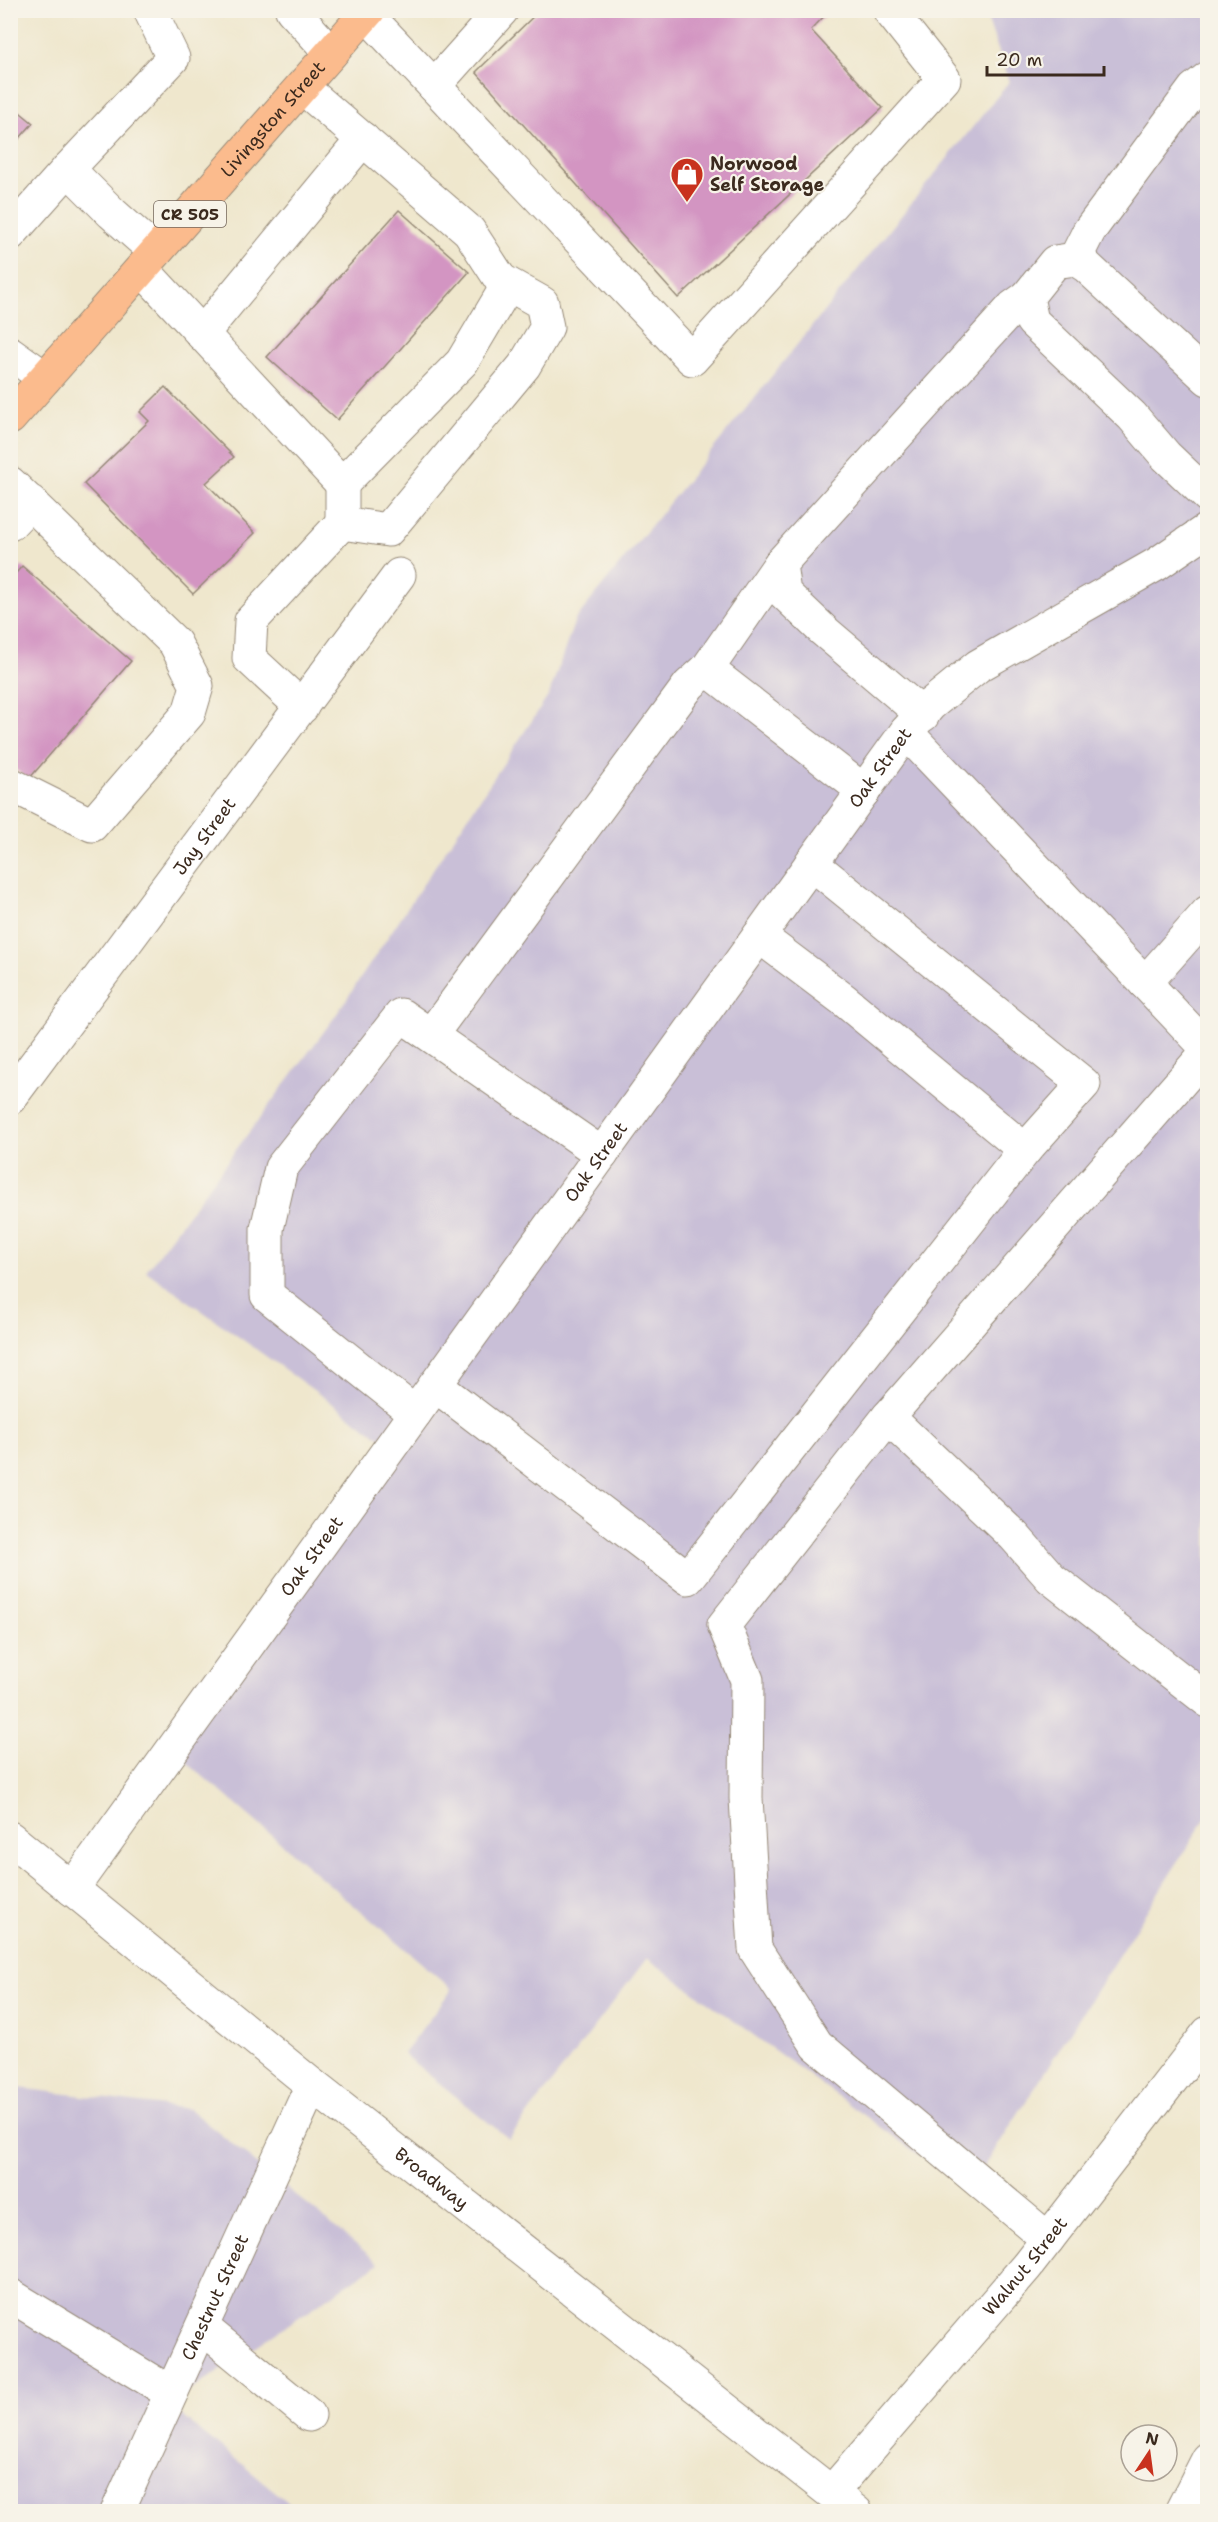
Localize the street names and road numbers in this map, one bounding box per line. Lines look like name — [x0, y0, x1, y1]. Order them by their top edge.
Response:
street label: Livingston Street — [215, 56, 331, 182]
road number: CR 505 — [154, 201, 226, 227]
street label: Oak Street — [843, 723, 917, 813]
street label: Jay Street — [168, 793, 241, 880]
street label: Oak Street — [559, 1117, 633, 1207]
street label: Oak Street — [275, 1511, 349, 1601]
street label: Broadway — [389, 2142, 473, 2215]
street label: Walnut Street — [977, 2212, 1073, 2321]
street label: Chestnut Street — [176, 2230, 254, 2364]

